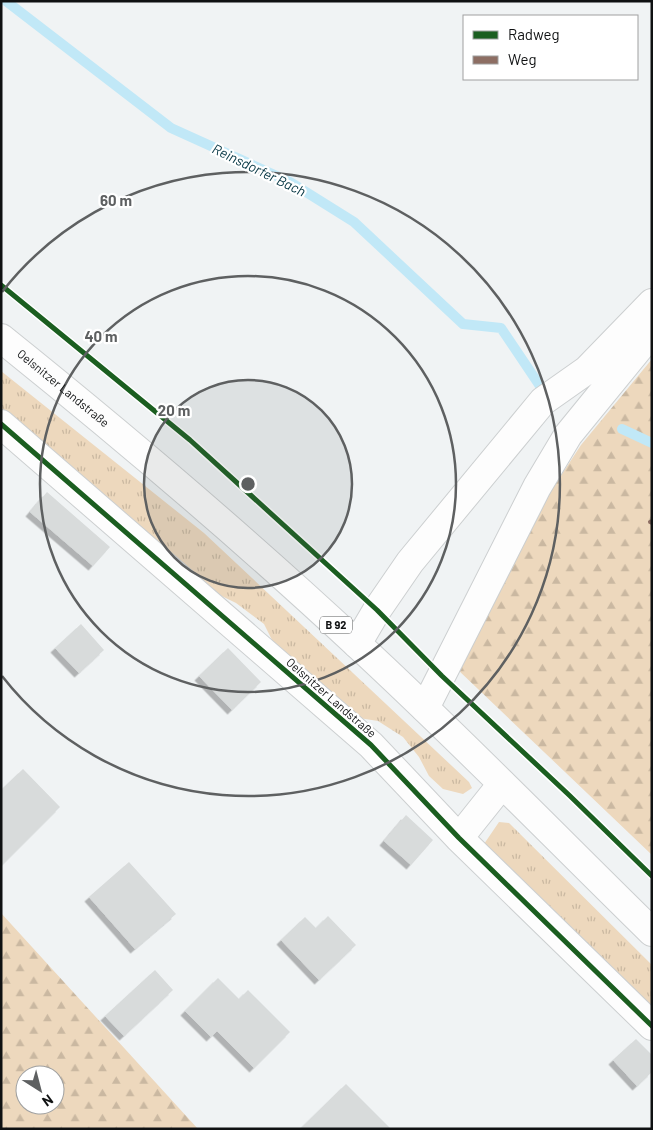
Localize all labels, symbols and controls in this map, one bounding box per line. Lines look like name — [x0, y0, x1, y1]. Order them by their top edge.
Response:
legend — [463, 15, 638, 80]
text: Radweg — [508, 25, 560, 43]
text: Weg — [508, 50, 536, 68]
water label: Reinsdorfer Bach — [210, 140, 309, 200]
text: 60 m — [100, 191, 132, 209]
text: 40 m — [84, 327, 118, 345]
street label: Oelsnitzer Landstraße — [15, 346, 112, 429]
text: 20 m — [158, 401, 190, 419]
centre of rings — [239, 475, 257, 493]
road number: B 92 — [320, 616, 352, 634]
street label: Oelsnitzer Landstraße — [284, 654, 379, 740]
north arrow — [15, 1065, 65, 1115]
text: N — [39, 1091, 57, 1111]

